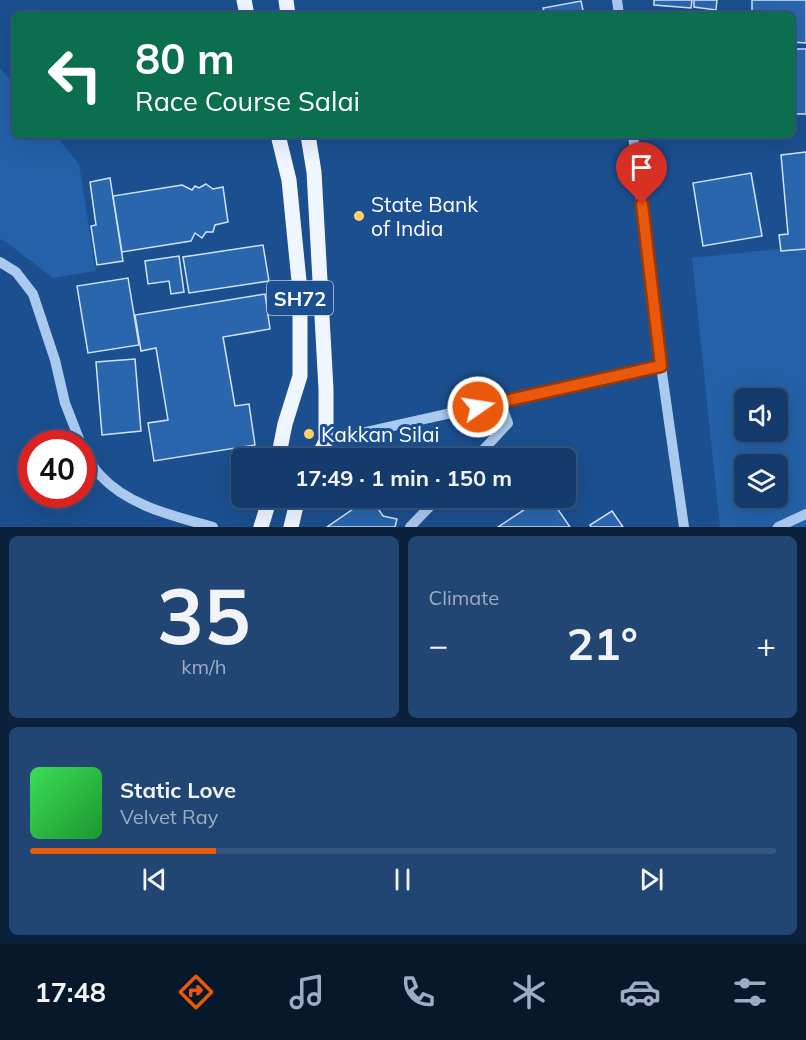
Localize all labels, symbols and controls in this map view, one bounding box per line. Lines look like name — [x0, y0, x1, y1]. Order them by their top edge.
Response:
text: 80 m — [135, 32, 235, 85]
icon: left — [36, 36, 114, 114]
text: Race Course Salai — [135, 84, 360, 118]
pin — [616, 142, 667, 204]
icon: arrive — [625, 151, 658, 184]
place label: State Bank of India — [371, 191, 478, 241]
marker: State Bank of India — [352, 209, 366, 223]
road number: SH72 — [267, 281, 333, 315]
position arrow — [446, 375, 510, 439]
map controls — [734, 388, 788, 508]
button: sound — [734, 388, 788, 442]
place label: Kakkan Silai — [321, 421, 440, 447]
marker: Kakkan Silai — [302, 427, 316, 441]
speed limit sign: 40 — [18, 430, 96, 508]
button: layers — [734, 454, 788, 508]
text: 17:49 · 1 min · 150 m — [295, 464, 512, 492]
text: 35 — [157, 566, 251, 664]
text: Climate — [429, 585, 499, 610]
text: 21° — [567, 615, 638, 671]
text: − — [429, 624, 448, 665]
text: + — [756, 624, 776, 665]
text: km/h — [181, 654, 226, 679]
text: Static Love — [120, 776, 236, 804]
text: Velvet Ray — [120, 804, 218, 829]
icon: previous — [138, 863, 171, 896]
icon: pause — [386, 863, 419, 896]
icon: next — [635, 863, 668, 896]
icon: directions — [175, 971, 217, 1013]
icon: music — [286, 971, 328, 1013]
icon: phone — [397, 971, 439, 1013]
icon: climate — [508, 971, 550, 1013]
icon: car — [619, 971, 661, 1013]
icon: filters — [729, 971, 771, 1013]
text: 17:48 — [34, 975, 106, 1009]

